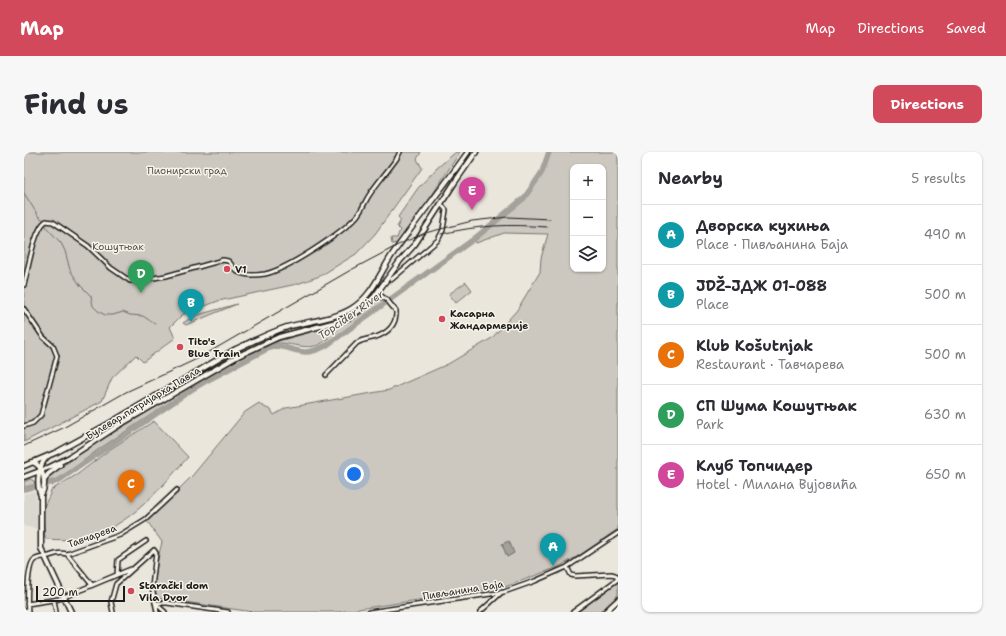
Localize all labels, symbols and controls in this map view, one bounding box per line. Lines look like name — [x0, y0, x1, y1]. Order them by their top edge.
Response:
text: Map — [20, 16, 64, 41]
text: Map — [806, 19, 836, 37]
text: Directions — [858, 19, 924, 37]
text: Saved — [946, 19, 986, 37]
text: Find us — [24, 85, 129, 123]
button: Directions — [873, 85, 982, 123]
park label: Пионирски град — [147, 164, 228, 177]
map controls — [570, 164, 606, 272]
button: + — [570, 164, 606, 200]
text: Nearby — [658, 167, 723, 189]
text: 5 results — [911, 170, 966, 187]
pin: E — [459, 177, 485, 210]
button: − — [570, 200, 606, 236]
text: Дворска кухиња — [696, 216, 830, 236]
text: A — [666, 226, 676, 243]
text: 490 m — [924, 226, 966, 243]
button: layers — [570, 236, 606, 272]
text: Place · Пивљанина Баја — [696, 236, 848, 253]
park label: Кошутњак — [92, 240, 144, 253]
pin: D — [128, 260, 154, 293]
place label: V1 — [235, 263, 247, 276]
marker: V1 — [222, 264, 232, 274]
text: JDŽ-JДЖ 01-088 — [696, 276, 827, 296]
water label: Topcider River — [315, 286, 387, 343]
text: B — [667, 286, 675, 303]
text: 500 m — [924, 286, 966, 303]
pin: B — [178, 289, 204, 322]
text: Place — [696, 296, 729, 313]
place label: Касарна Жандармерије — [450, 307, 528, 332]
marker: Касарна Жандармерије — [437, 314, 447, 324]
place label: Tito's Blue Train — [188, 335, 240, 360]
text: Klub Košutnjak — [696, 336, 813, 356]
marker: Tito's Blue Train — [175, 342, 185, 352]
text: C — [667, 346, 675, 363]
text: 500 m — [924, 346, 966, 363]
text: Restaurant · Тавчарева — [696, 356, 844, 373]
street label: Булевар патријарха Павла — [83, 363, 203, 442]
text: СП Шума Кошутњак — [696, 396, 857, 416]
text: D — [666, 406, 676, 423]
text: 630 m — [924, 406, 966, 423]
text: Park — [696, 416, 724, 433]
text: Клуб Топчидер — [696, 456, 813, 476]
your location — [344, 464, 364, 484]
text: E — [667, 466, 675, 483]
text: 650 m — [925, 466, 966, 483]
pin: C — [118, 470, 144, 503]
text: Hotel · Милана Вујовића — [696, 476, 857, 493]
street label: Тавчарева — [66, 521, 119, 551]
pin: A — [540, 533, 566, 566]
street label: Пивљанина Баја — [422, 577, 505, 603]
place label: Starački dom Vila Dvor — [139, 579, 208, 604]
scale bar — [36, 584, 125, 603]
text: 200 m — [42, 585, 78, 600]
marker: Starački dom Vila Dvor — [126, 586, 136, 596]

